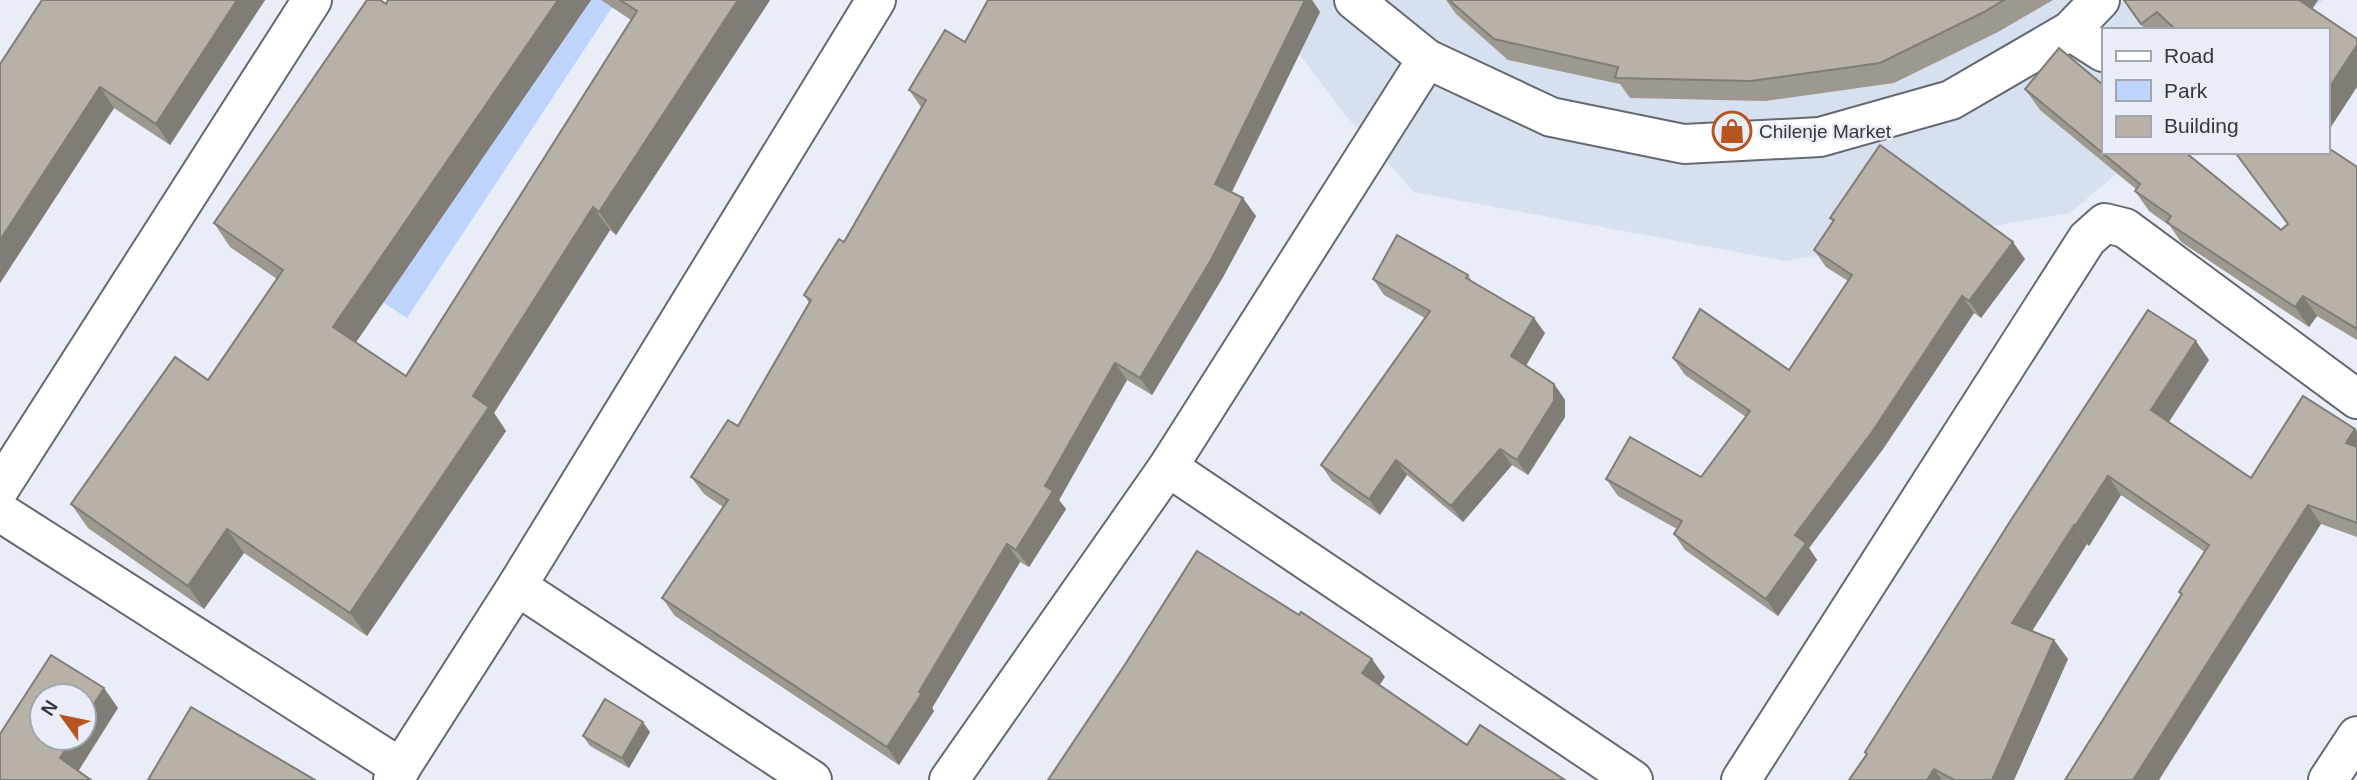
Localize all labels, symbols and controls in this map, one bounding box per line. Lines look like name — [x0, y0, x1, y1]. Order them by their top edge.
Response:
legend — [2102, 28, 2329, 154]
text: Road — [2164, 44, 2214, 67]
text: Park — [2164, 79, 2208, 102]
shop icon: Chilenje Market — [1711, 110, 1753, 152]
text: Building — [2164, 114, 2239, 137]
place label: Chilenje Market — [1759, 121, 1892, 142]
north arrow — [28, 682, 98, 752]
text: N — [37, 697, 62, 719]

